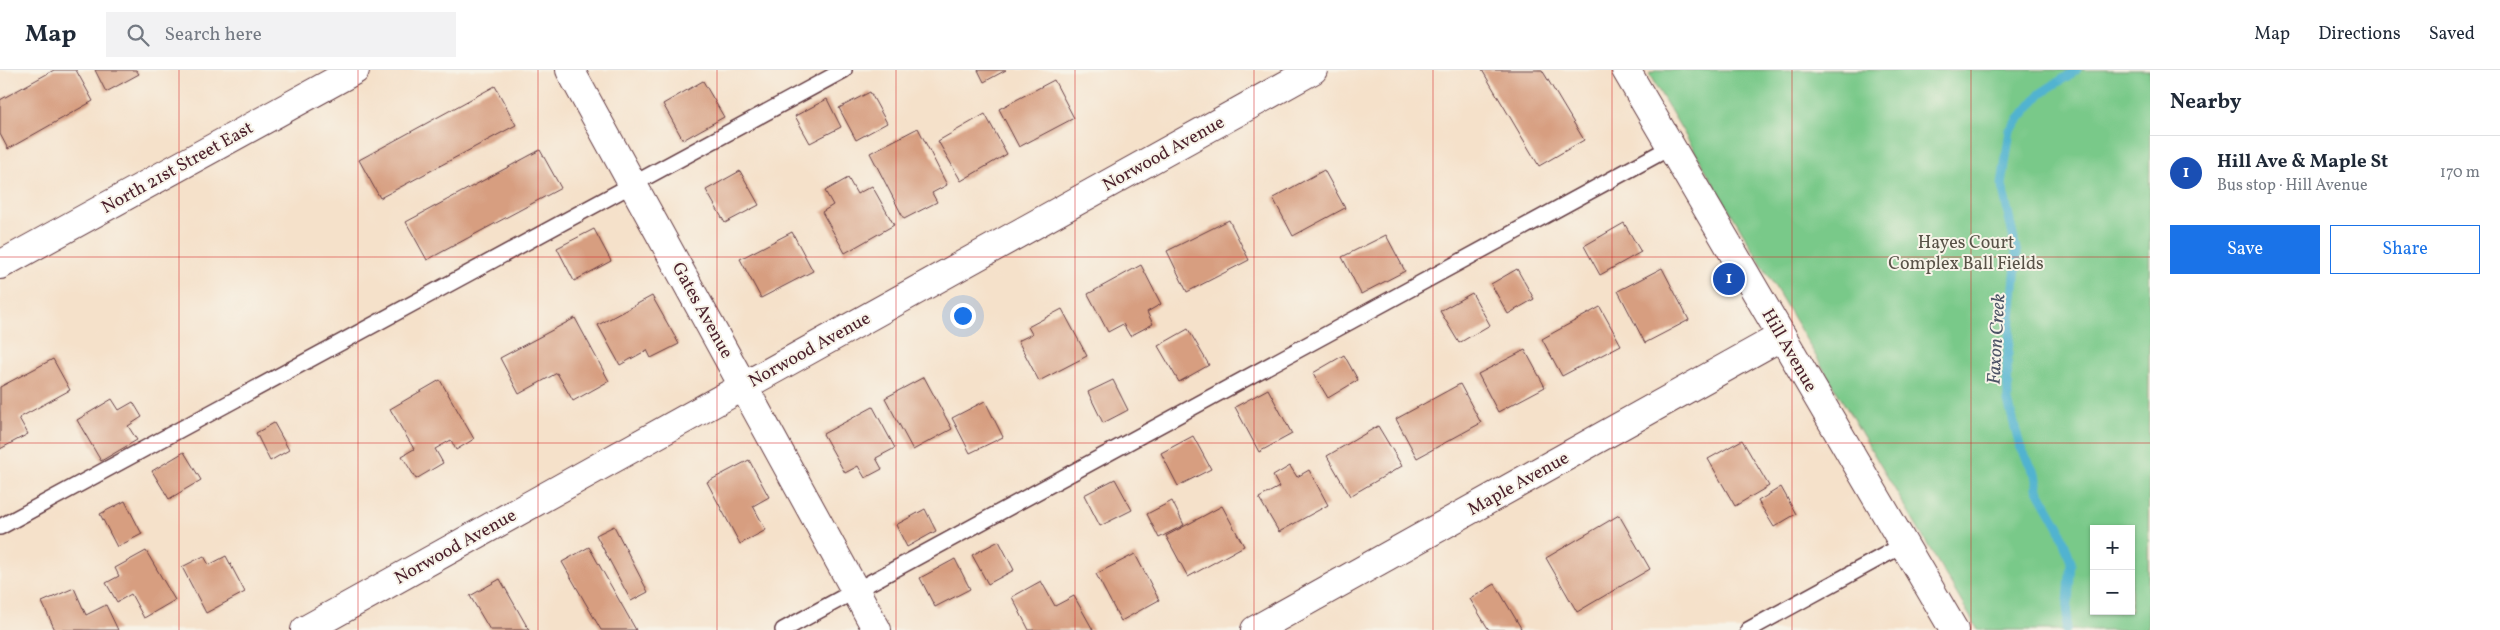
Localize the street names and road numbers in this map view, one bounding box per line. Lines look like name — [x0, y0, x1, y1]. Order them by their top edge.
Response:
street label: Norwood Avenue — [1098, 110, 1229, 198]
street label: North 21st Street East — [97, 116, 258, 220]
street label: Gates Avenue — [665, 258, 738, 363]
street label: Hill Avenue — [1755, 305, 1823, 397]
street label: Norwood Avenue — [744, 306, 875, 394]
street label: Maple Avenue — [1464, 446, 1574, 522]
street label: Norwood Avenue — [390, 503, 521, 591]

